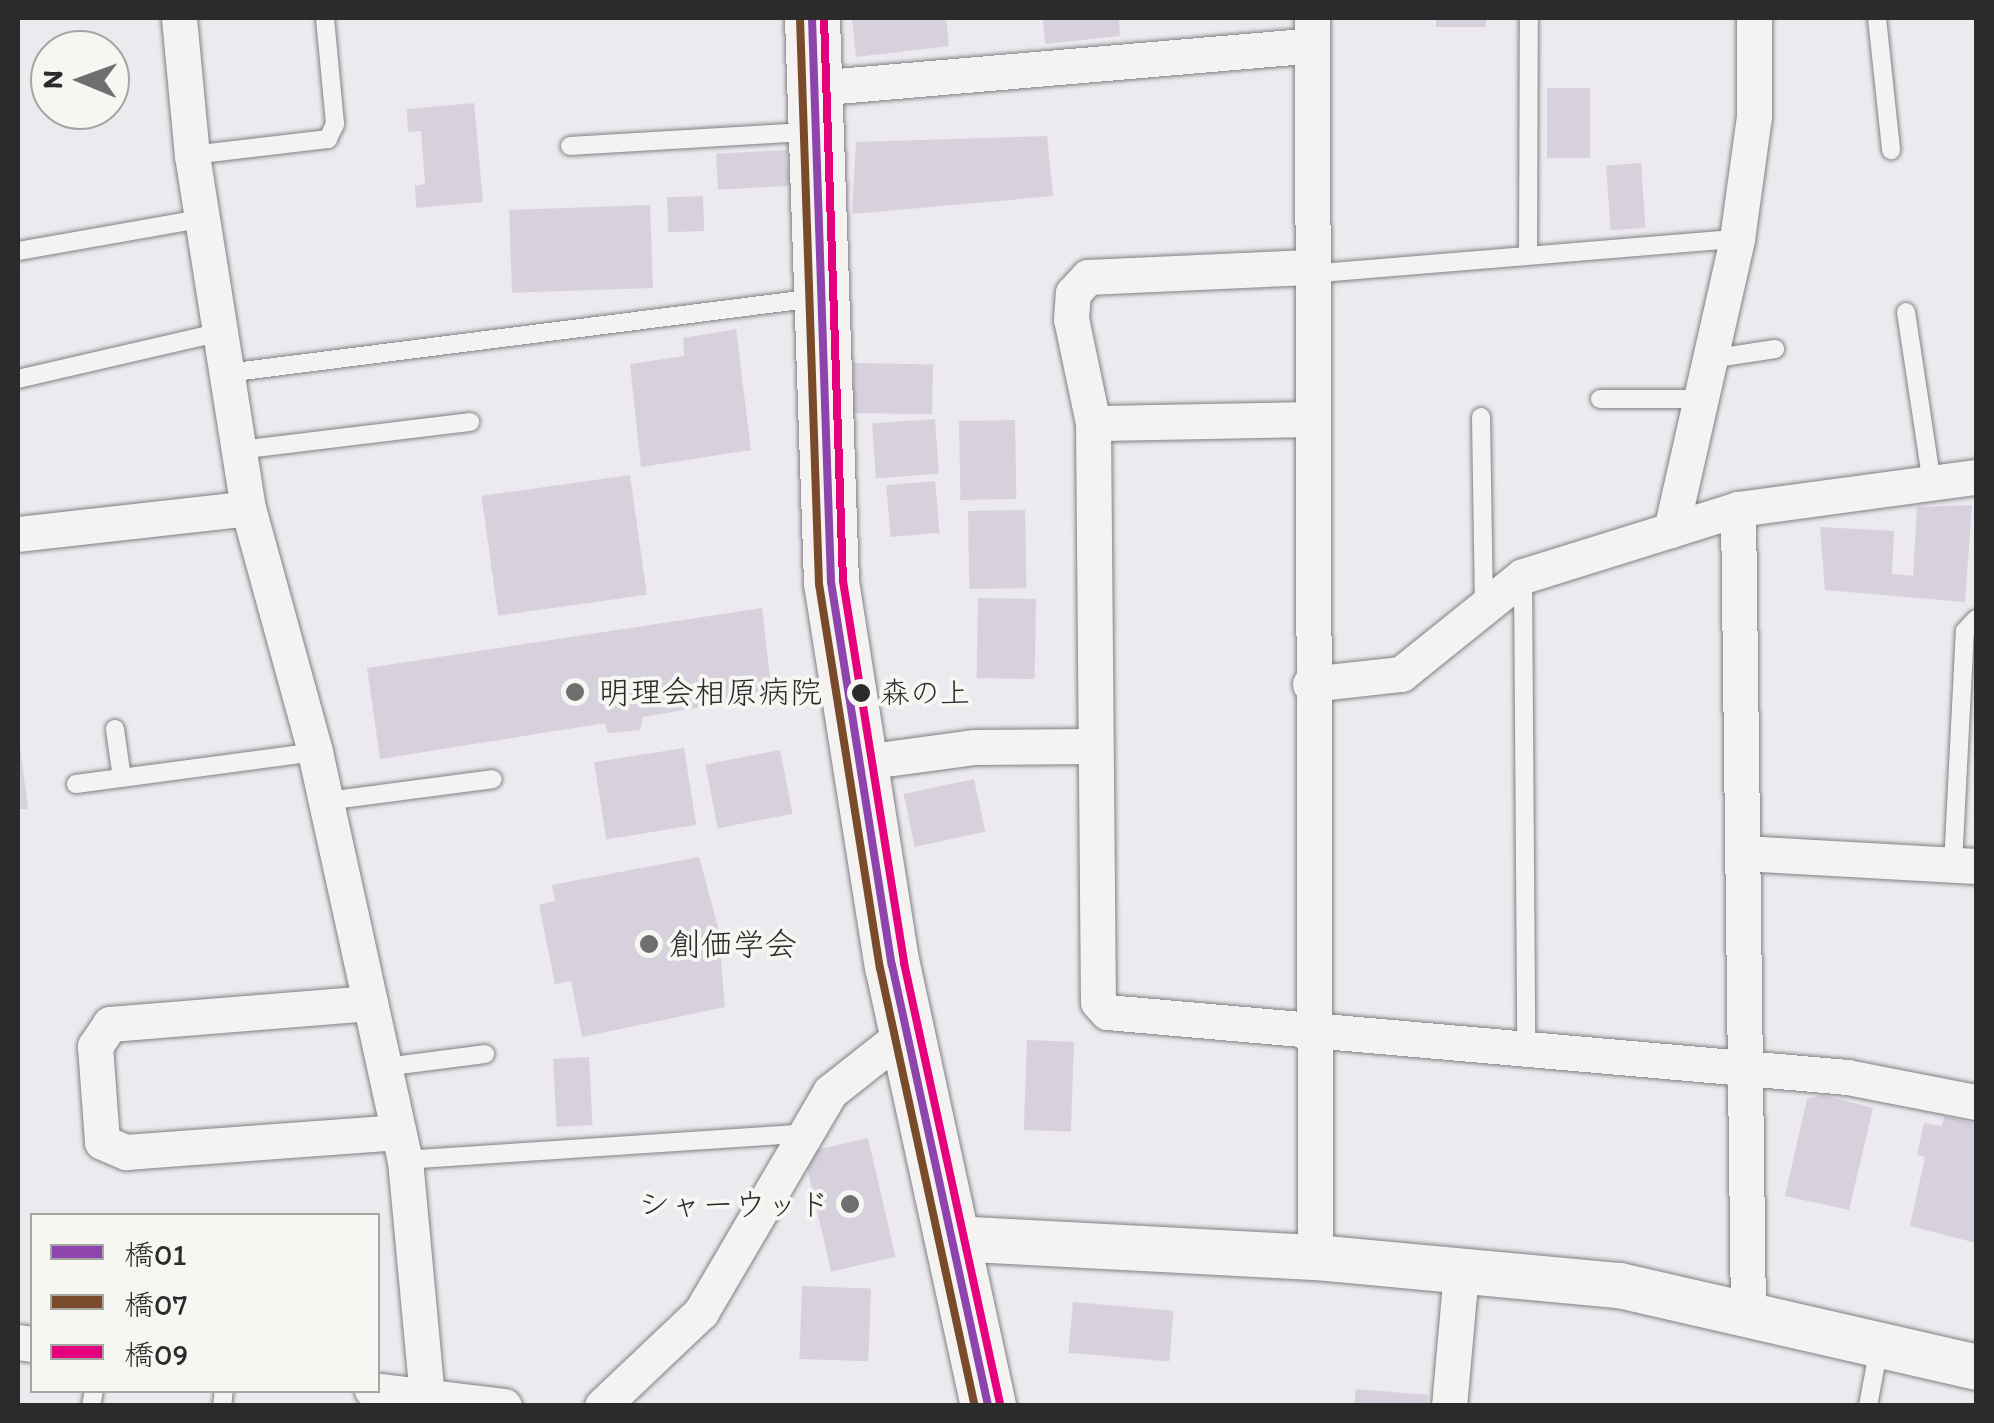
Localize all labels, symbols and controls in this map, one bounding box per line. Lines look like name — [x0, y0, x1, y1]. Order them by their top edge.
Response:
north arrow — [30, 30, 130, 130]
text: N — [35, 70, 69, 89]
place label: 明理会相原病院 — [598, 673, 822, 711]
place label: 森の上 — [880, 675, 970, 711]
marker: 明理会相原病院 — [562, 679, 588, 705]
marker: 森の上 — [851, 683, 871, 703]
place label: 創価学会 — [669, 925, 797, 963]
marker: 創価学会 — [638, 933, 660, 955]
place label: シャーウッド — [638, 1185, 830, 1223]
marker: シャーウッド — [839, 1193, 861, 1215]
legend — [30, 1213, 380, 1393]
text: 橋01 — [124, 1236, 186, 1273]
text: 橋07 — [124, 1286, 187, 1323]
text: 橋09 — [124, 1336, 188, 1373]

